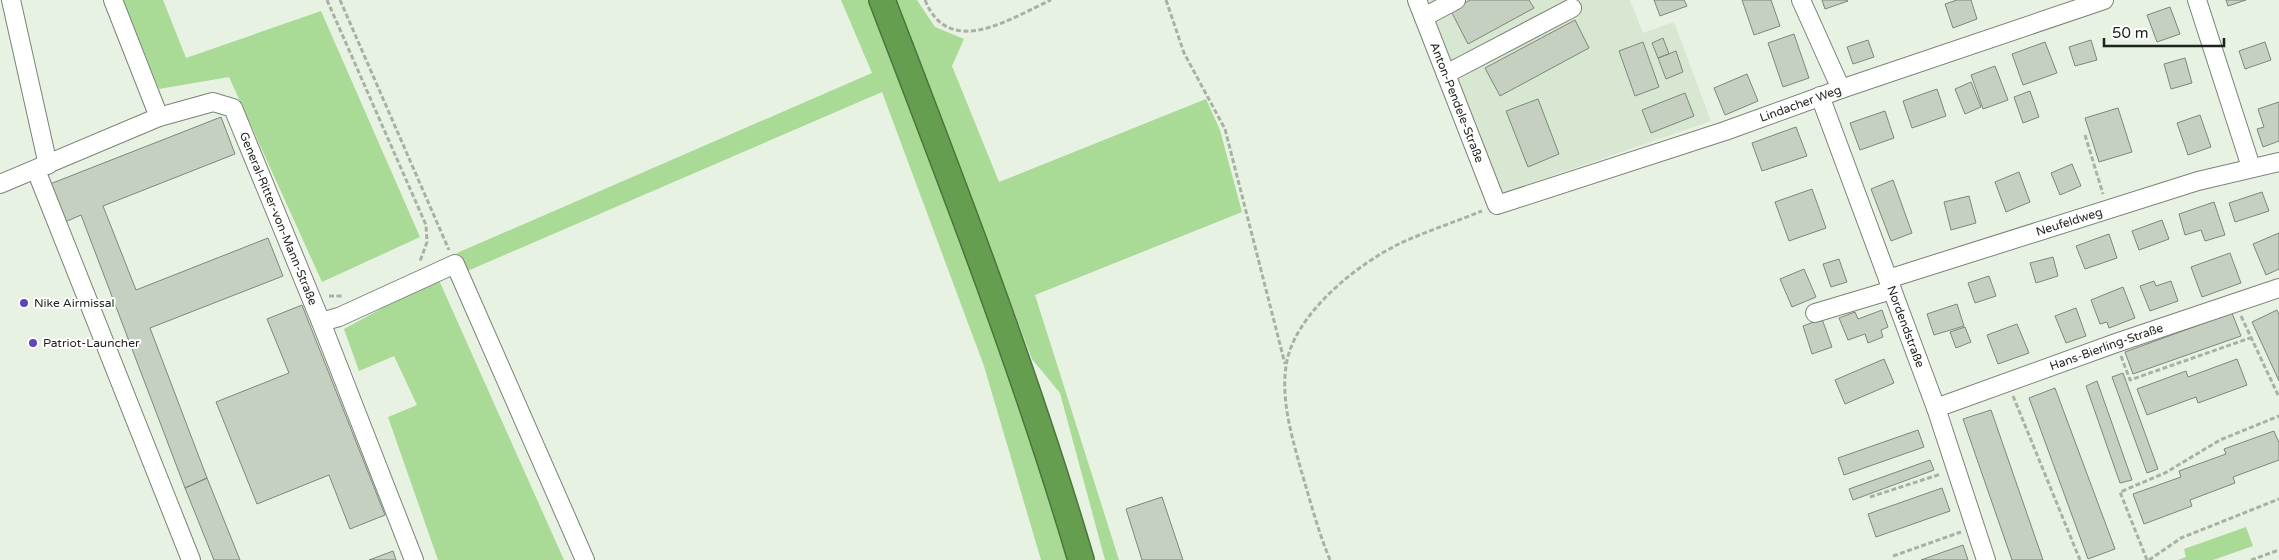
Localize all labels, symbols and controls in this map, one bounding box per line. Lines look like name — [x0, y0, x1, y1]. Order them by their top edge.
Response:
scale bar — [2104, 15, 2224, 47]
text: 50 m — [2112, 24, 2149, 42]
street label: Anton-Pendele-Straße — [1427, 40, 1487, 165]
street label: Lindacher Weg — [1758, 83, 1843, 125]
street label: General-Ritter-von-Mann-Straße — [237, 130, 320, 307]
street label: Neufeldweg — [2034, 205, 2104, 239]
street label: Nordendstraße — [1884, 284, 1927, 370]
place label: Nike Airmissal — [34, 296, 115, 310]
marker: Nike Airmissal — [18, 297, 30, 309]
street label: Hans-Bierling-Straße — [2048, 321, 2165, 373]
place label: Patriot-Launcher — [43, 336, 140, 350]
marker: Patriot-Launcher — [27, 337, 39, 349]

